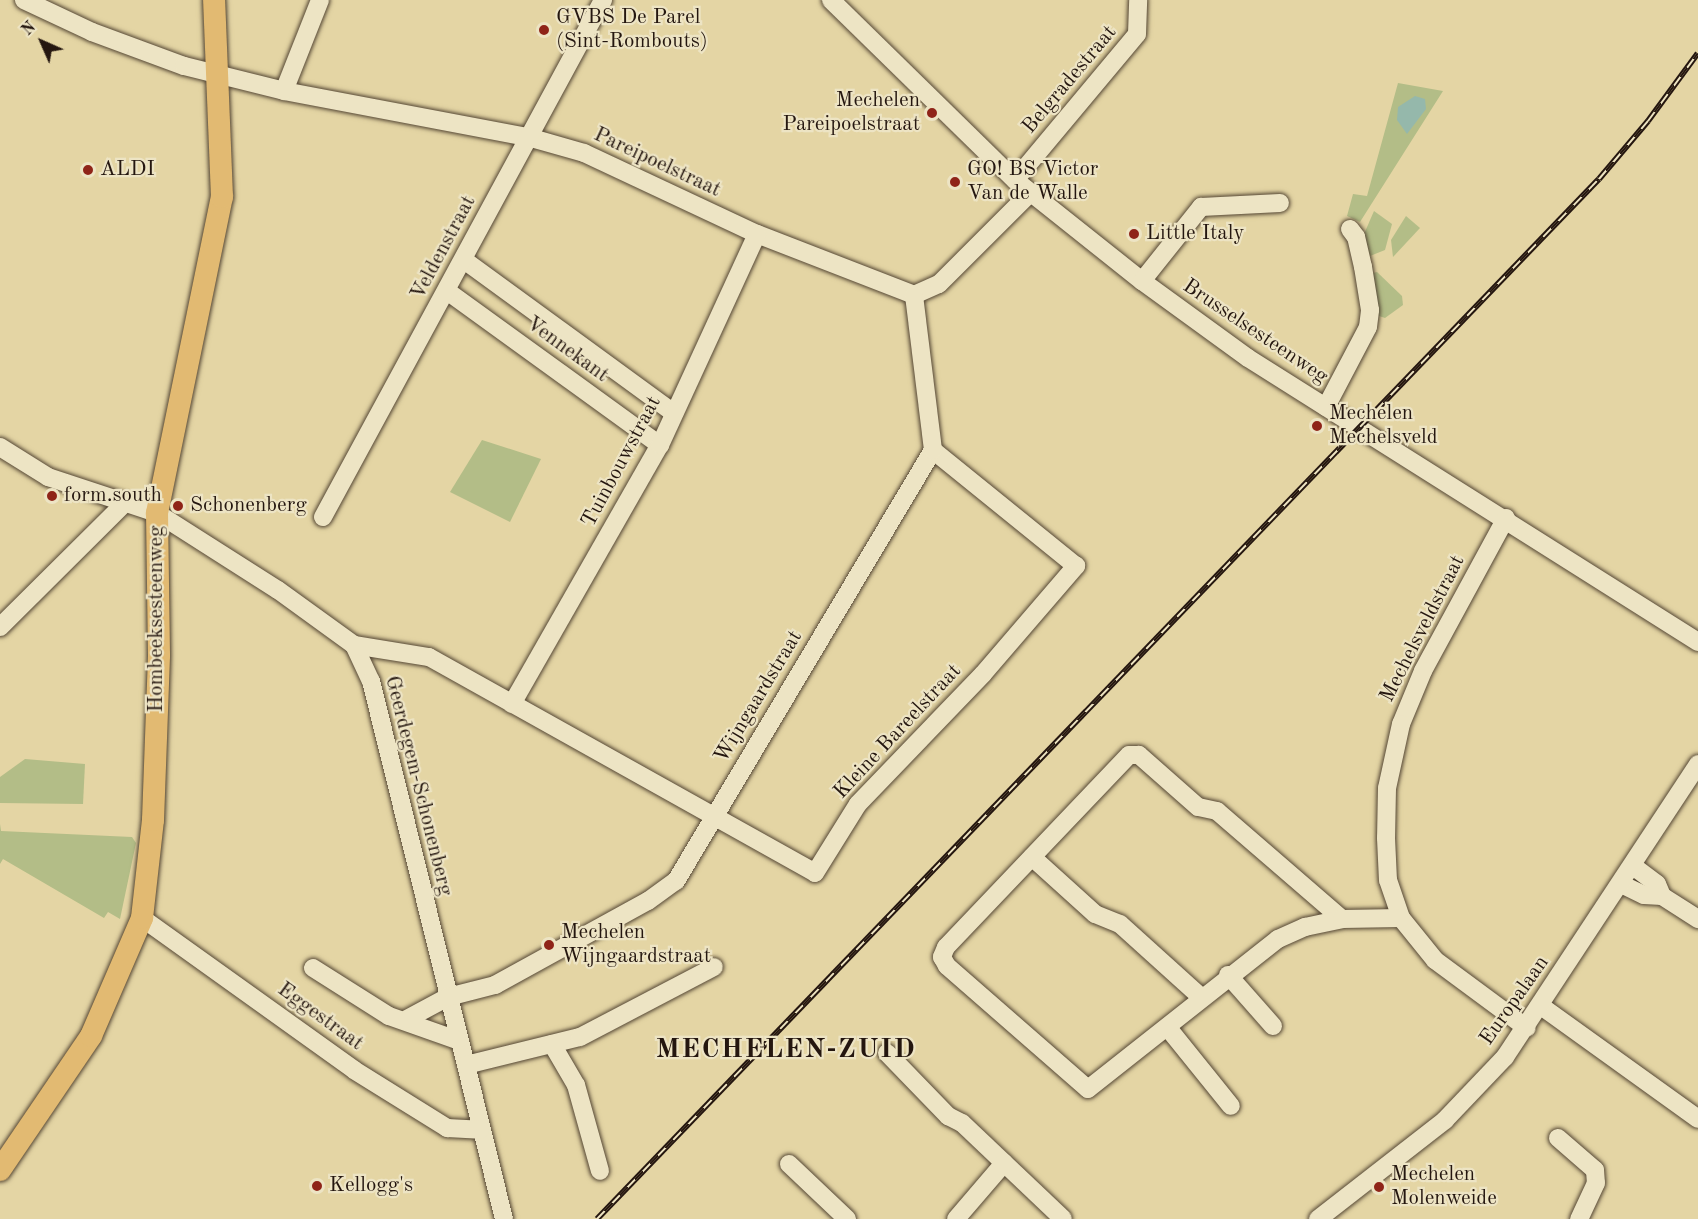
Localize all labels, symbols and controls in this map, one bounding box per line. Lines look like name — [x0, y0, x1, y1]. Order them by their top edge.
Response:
place label: GVBS De Parel (Sint-Rombouts) — [556, 5, 708, 55]
north arrow — [12, 12, 72, 72]
text: N — [19, 19, 39, 39]
street label: Belgradestraat — [1017, 21, 1123, 139]
marker: GVBS De Parel (Sint-Rombouts) — [537, 23, 551, 37]
place label: Mechelen Pareipoelstraat — [783, 88, 920, 138]
marker: Mechelen Pareipoelstraat — [925, 106, 939, 120]
street label: Pareipoelstraat — [589, 123, 725, 203]
place label: ALDI — [100, 157, 155, 183]
place label: GO! BS Victor Van de Walle — [967, 157, 1098, 207]
marker: ALDI — [81, 163, 95, 177]
marker: GO! BS Victor Van de Walle — [948, 175, 962, 189]
street label: Veldenstraat — [406, 191, 482, 305]
place label: Little Italy — [1146, 221, 1244, 247]
marker: Little Italy — [1127, 227, 1141, 241]
street label: Brusselsesteenweg — [1177, 274, 1333, 390]
street label: Vennekant — [521, 312, 613, 388]
street label: Tuinbouwstraat — [577, 392, 667, 532]
place label: Mechelen Mechelsveld — [1329, 401, 1438, 451]
marker: Mechelen Mechelsveld — [1310, 419, 1324, 433]
place label: form.south — [64, 483, 162, 509]
marker: form.south — [45, 489, 59, 503]
place label: Schonenberg — [190, 493, 307, 519]
marker: Schonenberg — [171, 499, 185, 513]
street label: Hombeeksesteenweg — [144, 526, 170, 712]
street label: Mechelsveldstraat — [1375, 551, 1471, 707]
street label: Wijngaardstraat — [710, 626, 808, 768]
street label: Kleine Bareelstraat — [829, 659, 967, 805]
street label: Geerdegem-Schonenberg — [378, 673, 458, 899]
place label: Mechelen Wijngaardstraat — [561, 920, 711, 970]
marker: Mechelen Wijngaardstraat — [542, 938, 556, 952]
street label: Europalaan — [1475, 951, 1555, 1051]
street label: Eggestraat — [272, 977, 368, 1057]
district label: MECHELEN-ZUID — [656, 1034, 916, 1066]
place label: Mechelen Molenweide — [1391, 1162, 1497, 1212]
place label: Kellogg's — [329, 1173, 413, 1199]
marker: Kellogg's — [310, 1179, 324, 1193]
marker: Mechelen Molenweide — [1372, 1180, 1386, 1194]

